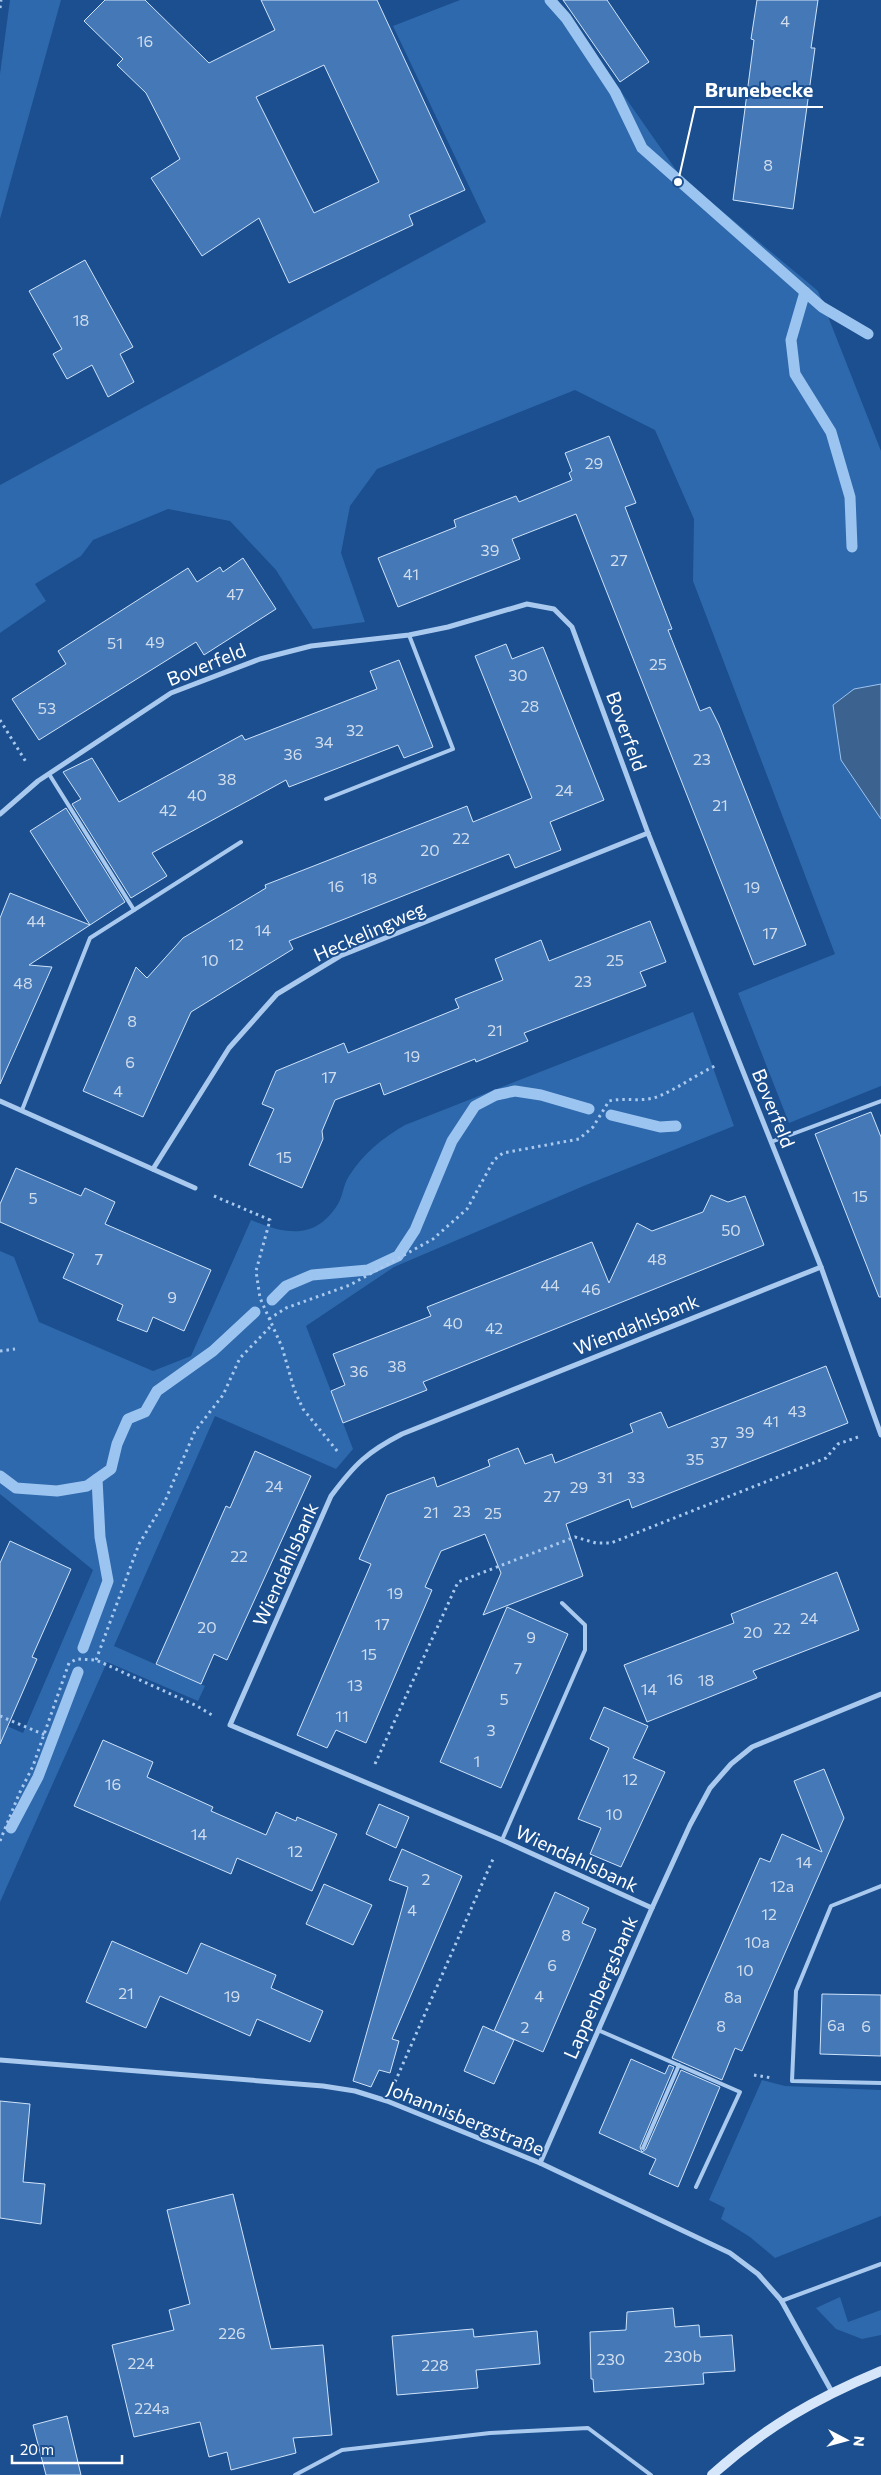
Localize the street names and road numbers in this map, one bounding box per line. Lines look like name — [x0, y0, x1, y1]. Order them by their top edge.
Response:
street label: Boverfeld — [163, 638, 249, 690]
street label: Boverfeld — [602, 688, 652, 774]
street label: Heckelingweg — [310, 896, 428, 966]
street label: Boverfeld — [748, 1065, 800, 1151]
street label: Wiendahlsbank — [570, 1288, 702, 1360]
street label: Wiendahlsbank — [247, 1499, 323, 1629]
street label: Wiendahlsbank — [512, 1820, 642, 1896]
street label: Lappenbergsbank — [558, 1912, 642, 2062]
street label: Johannisbergstraße — [384, 2076, 548, 2160]

